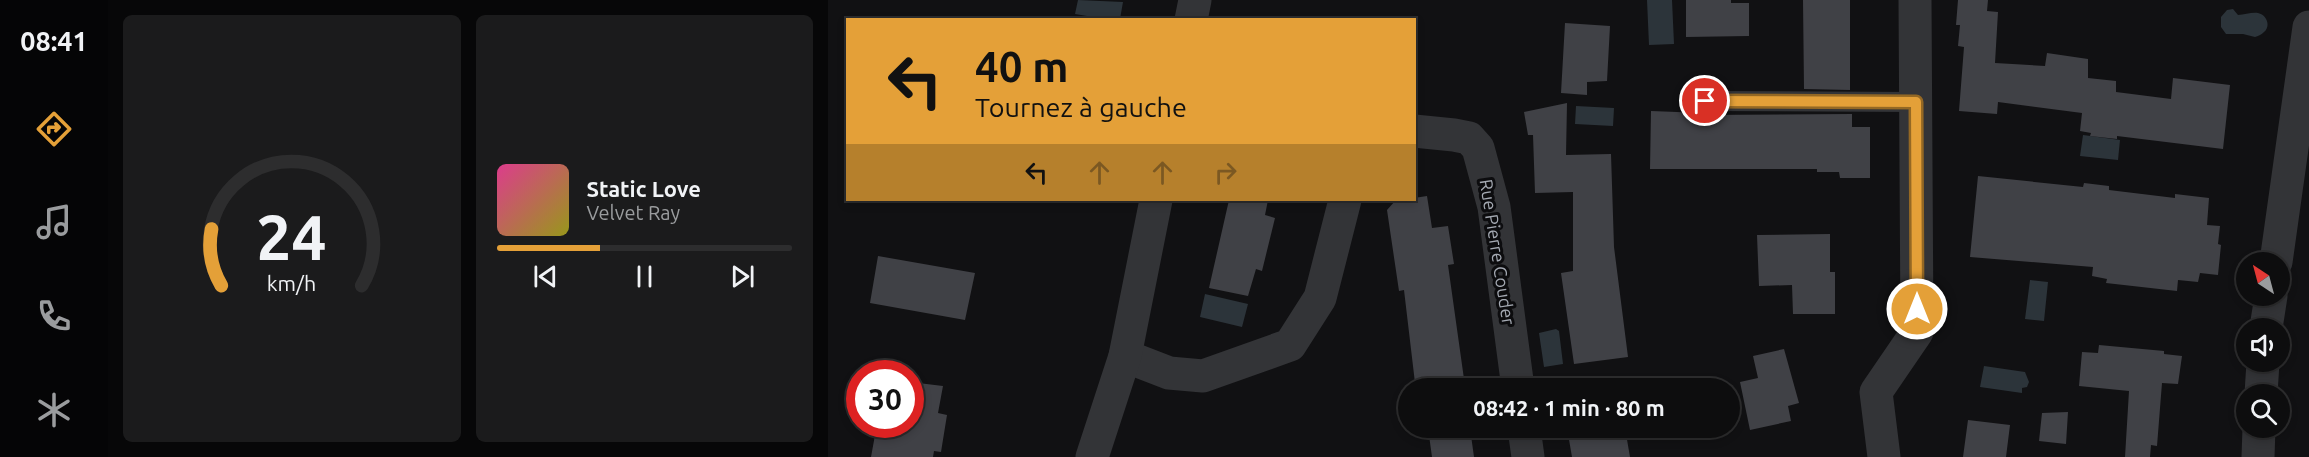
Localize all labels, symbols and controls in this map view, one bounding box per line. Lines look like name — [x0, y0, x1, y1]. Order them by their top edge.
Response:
text: 08:41 — [20, 26, 88, 56]
icon: left — [876, 42, 954, 120]
text: 40 m — [975, 43, 1069, 90]
pin — [1679, 75, 1730, 126]
icon: arrive — [1688, 84, 1721, 117]
text: Tournez à gauche — [975, 92, 1187, 122]
icon: directions — [33, 108, 75, 150]
icon: left — [1020, 156, 1053, 189]
icon: ahead — [1083, 156, 1116, 189]
icon: ahead — [1146, 156, 1179, 189]
icon: right — [1209, 156, 1242, 189]
text: Static Love — [587, 176, 701, 201]
street label: Rue Pierre Couder — [1477, 177, 1519, 326]
icon: music — [33, 201, 75, 243]
text: Velvet Ray — [587, 201, 680, 224]
text: 24 — [257, 202, 327, 272]
north arrow — [2236, 252, 2290, 306]
map controls — [2236, 252, 2290, 438]
icon: previous — [529, 260, 562, 293]
icon: pause — [628, 260, 661, 293]
icon: next — [726, 260, 759, 293]
text: km/h — [267, 271, 316, 295]
position arrow — [1885, 277, 1949, 341]
icon: phone — [33, 295, 75, 337]
button: sound — [2236, 318, 2290, 372]
speed limit sign: 30 — [846, 360, 924, 438]
button: search — [2236, 384, 2290, 438]
icon: climate — [33, 389, 75, 431]
text: 08:42 · 1 min · 80 m — [1473, 395, 1665, 420]

